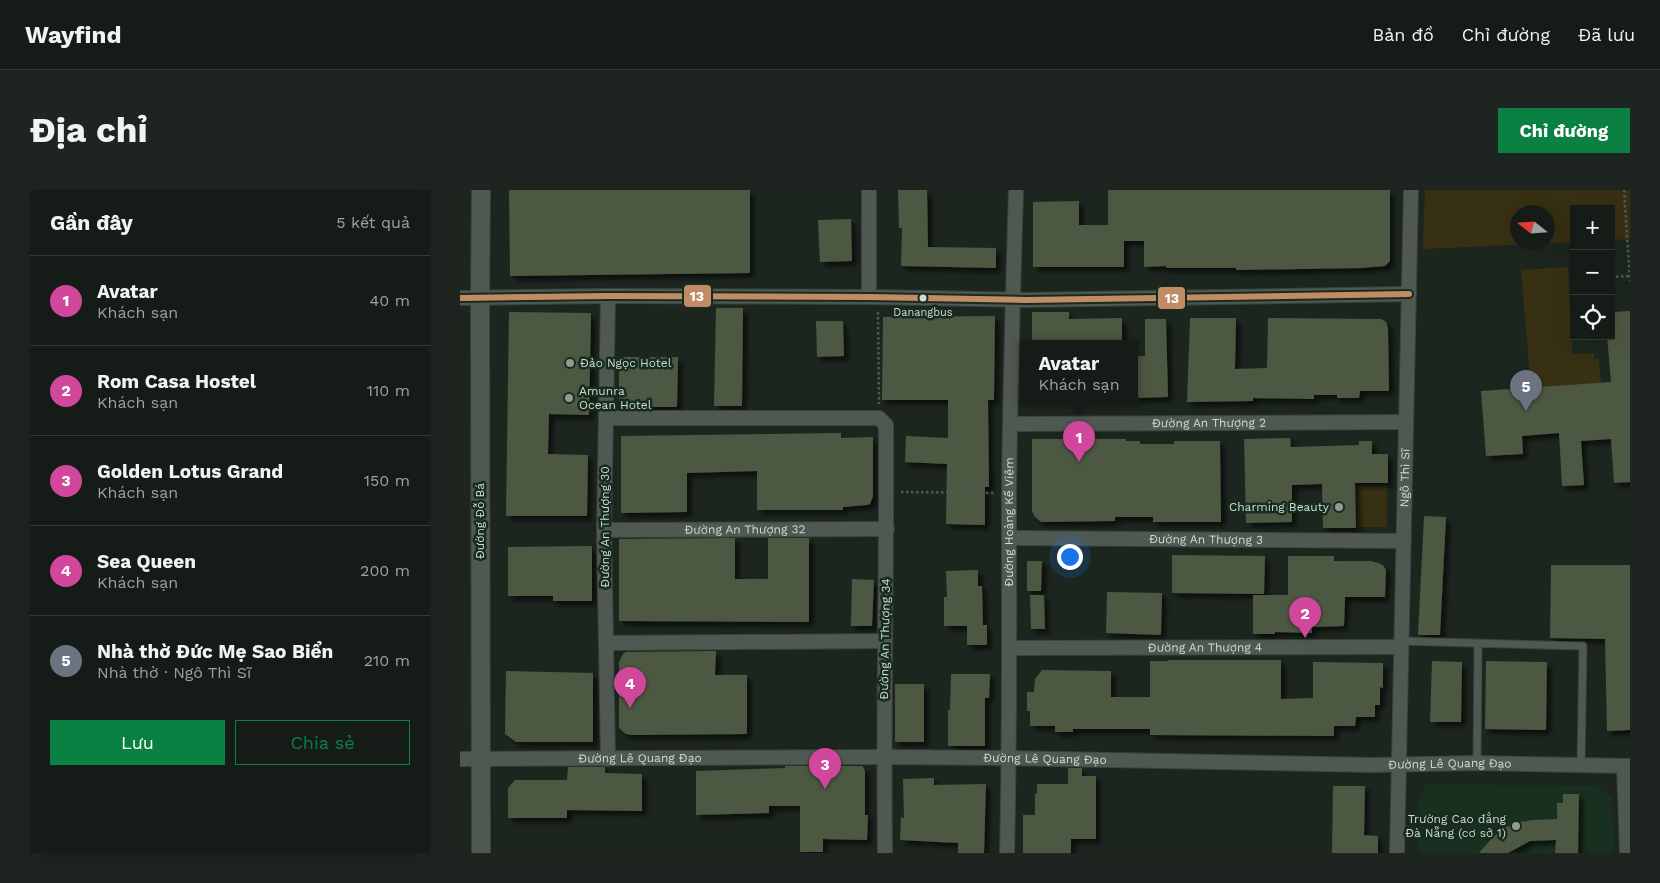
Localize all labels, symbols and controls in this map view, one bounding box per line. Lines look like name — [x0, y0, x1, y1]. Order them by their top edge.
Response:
text: Wayfind — [25, 21, 121, 49]
text: Bản đồ — [1372, 24, 1434, 45]
text: Chỉ đường — [1462, 24, 1550, 45]
text: Đã lưu — [1578, 24, 1635, 45]
button: Chỉ đường — [1498, 108, 1630, 153]
text: Địa chỉ — [30, 109, 148, 151]
north arrow — [1510, 205, 1555, 250]
map controls — [1570, 205, 1615, 340]
button: + — [1570, 205, 1615, 250]
text: Gần đây — [50, 210, 133, 235]
text: 5 kết quả — [336, 213, 410, 232]
button: − — [1570, 250, 1615, 295]
text: Avatar — [97, 280, 158, 303]
line badge: 13 — [683, 284, 712, 308]
line badge: 13 — [1157, 286, 1186, 310]
text: 13 — [690, 288, 704, 304]
text: 13 — [1165, 290, 1179, 306]
text: 1 — [63, 291, 69, 310]
text: 40 m — [370, 291, 410, 310]
marker: Danangbus — [918, 293, 928, 303]
button: locate — [1570, 295, 1615, 340]
text: Khách sạn — [97, 303, 178, 322]
place label: Danangbus — [893, 306, 953, 319]
popup — [1020, 340, 1138, 405]
text: Avatar — [1038, 352, 1099, 375]
place label: Đảo Ngọc Hotel — [580, 356, 672, 370]
marker: Đảo Ngọc Hotel — [564, 357, 576, 369]
text: Rom Casa Hostel — [97, 370, 256, 393]
pin: 5 — [1510, 370, 1542, 411]
text: Khách sạn — [1038, 375, 1120, 394]
text: 2 — [61, 381, 71, 400]
text: 110 m — [367, 381, 410, 400]
place label: Amunra Ocean Hotel — [579, 384, 652, 412]
marker: Amunra Ocean Hotel — [563, 392, 575, 404]
text: Khách sạn — [97, 393, 178, 412]
street label: Đường An Thượng 2 — [1152, 416, 1266, 430]
pin: 1 — [1063, 421, 1095, 462]
street label: Ngô Thì Sĩ — [1397, 448, 1413, 508]
street label: Đường Hoàng Kế Viêm — [1002, 457, 1016, 587]
text: Golden Lotus Grand — [97, 460, 283, 483]
street label: Đường An Thượng 30 — [598, 466, 612, 588]
text: 3 — [61, 471, 71, 490]
text: 150 m — [364, 471, 410, 490]
text: Khách sạn — [97, 483, 178, 502]
street label: Đường Đỗ Bá — [473, 483, 487, 559]
place label: Charming Beauty — [1229, 500, 1330, 514]
marker: Charming Beauty — [1333, 501, 1345, 513]
street label: Đường An Thượng 32 — [684, 522, 806, 537]
street label: Đường An Thượng 3 — [1149, 532, 1263, 547]
your location — [1057, 544, 1083, 570]
text: Sea Queen — [97, 550, 196, 573]
text: 4 — [61, 561, 71, 580]
text: 200 m — [360, 561, 410, 580]
text: Khách sạn — [97, 573, 178, 592]
street label: Đường An Thượng 34 — [877, 578, 893, 700]
pin: 2 — [1289, 597, 1321, 638]
text: Nhà thờ Đức Mẹ Sao Biển — [97, 640, 333, 663]
street label: Đường An Thượng 4 — [1148, 640, 1262, 655]
text: 5 — [61, 651, 71, 670]
text: 210 m — [364, 651, 410, 670]
text: Nhà thờ · Ngô Thì Sĩ — [97, 663, 251, 682]
pin: 4 — [614, 667, 646, 708]
button: Lưu — [50, 720, 225, 765]
button: Chia sẻ — [235, 720, 410, 765]
pin: 3 — [809, 748, 841, 789]
street label: Đường Lê Quang Đạo — [578, 751, 702, 765]
street label: Đường Lê Quang Đạo — [983, 751, 1107, 767]
street label: Đường Lê Quang Đạo — [1388, 756, 1512, 772]
place label: Trường Cao đẳng Đà Nẵng (cơ sở 1) — [1405, 812, 1507, 840]
marker: Trường Cao đẳng Đà Nẵng (cơ sở 1) — [1510, 820, 1522, 832]

